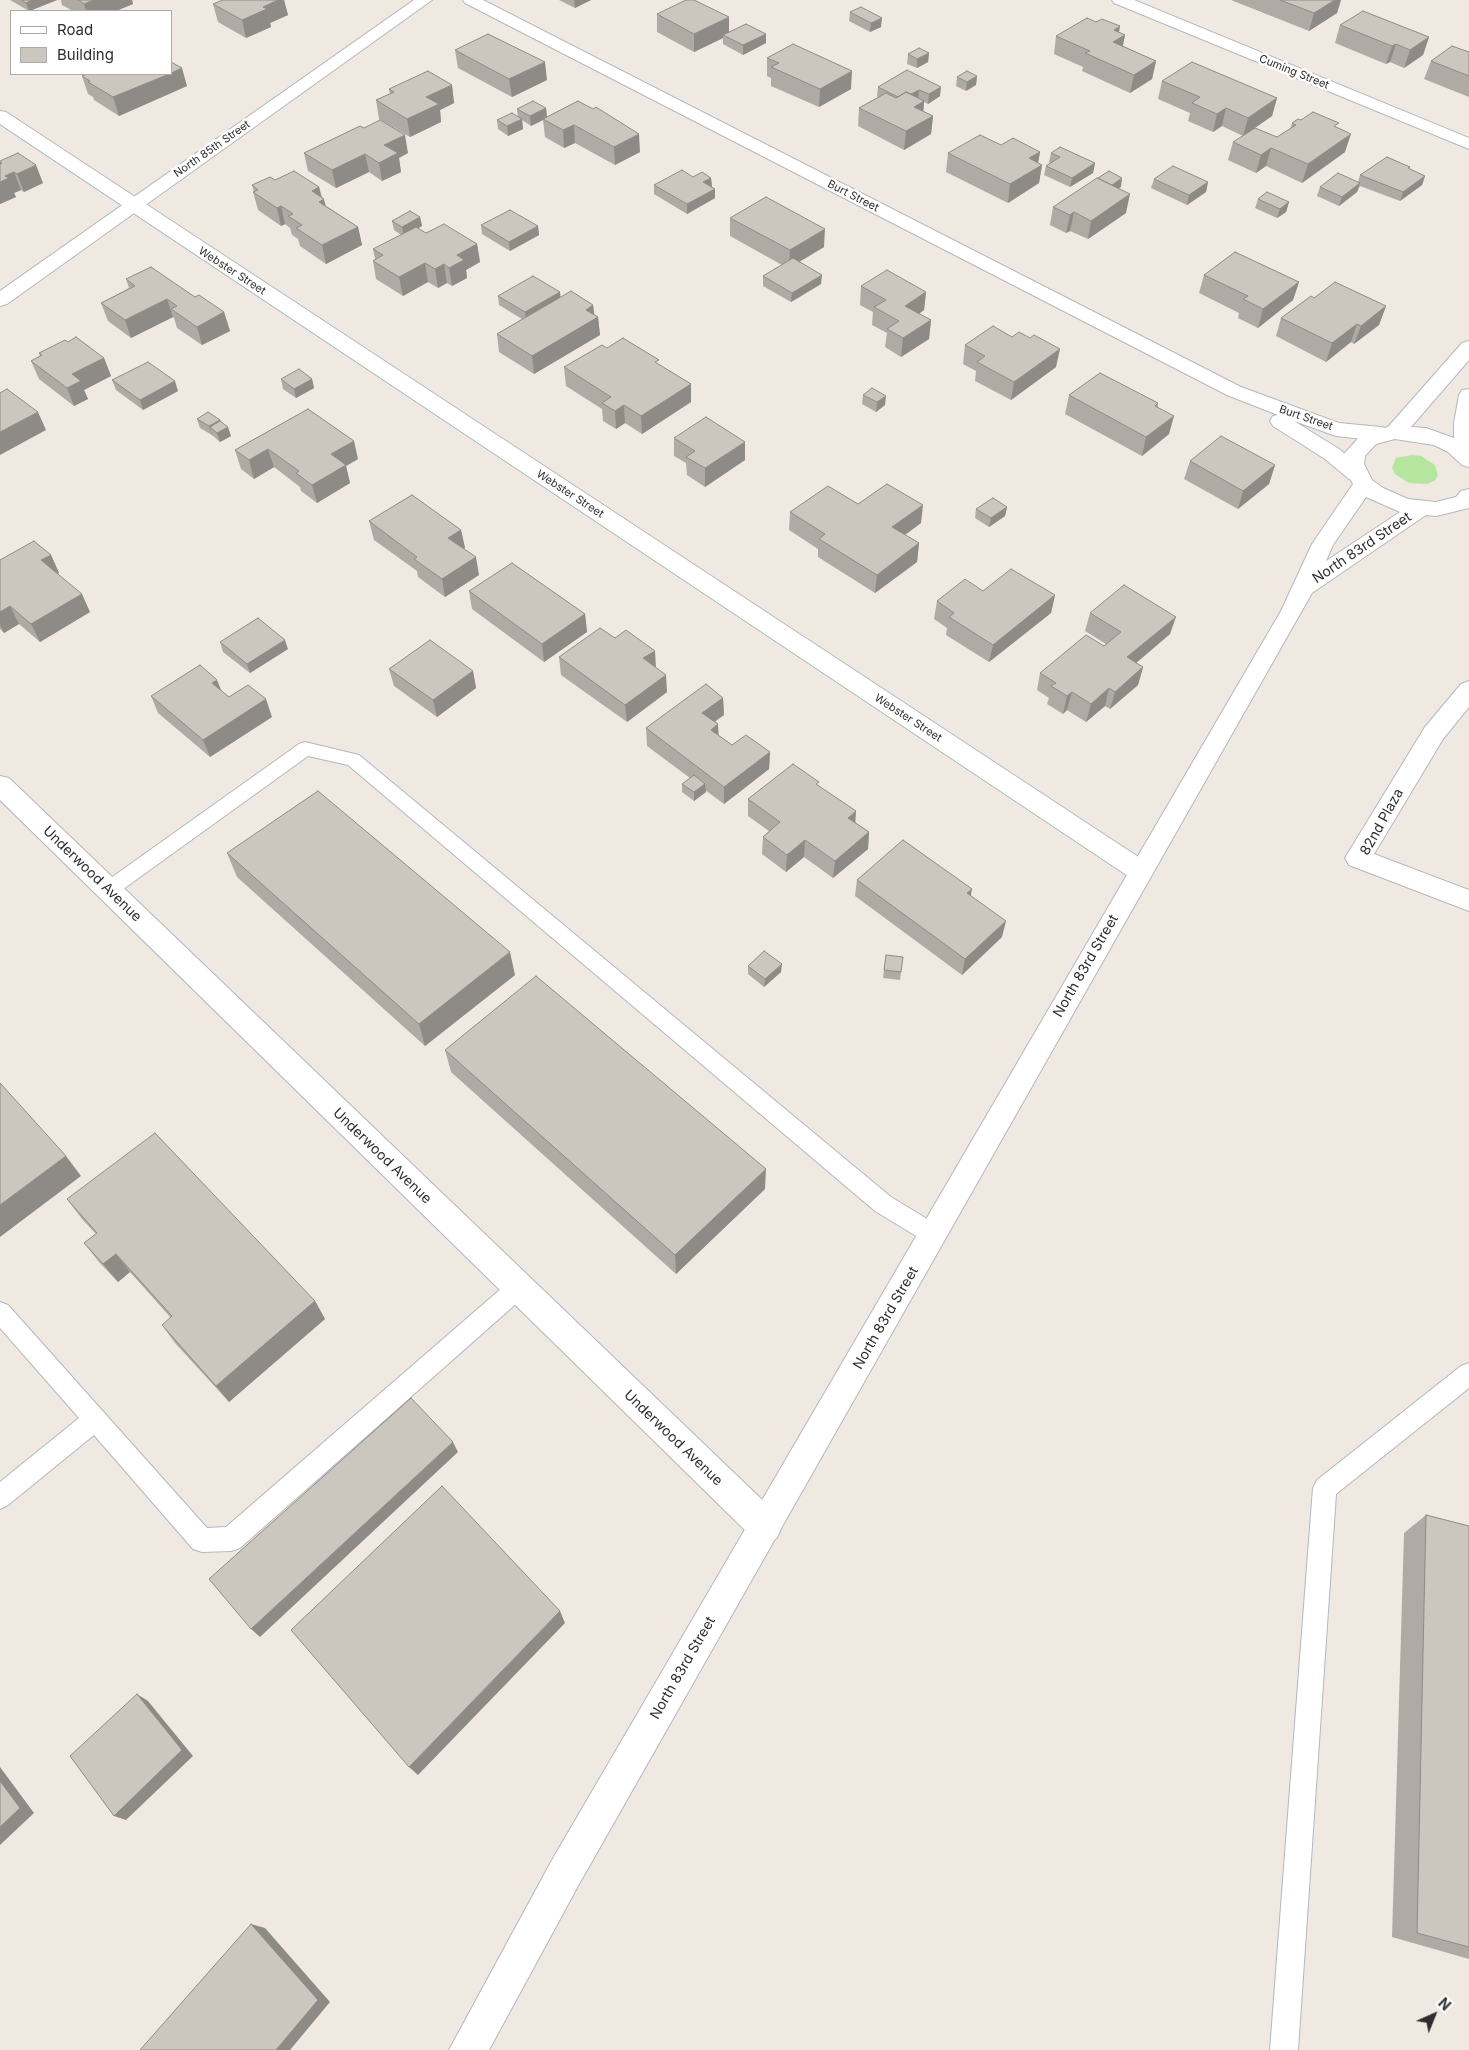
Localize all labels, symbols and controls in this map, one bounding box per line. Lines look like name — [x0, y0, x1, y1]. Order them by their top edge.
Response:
legend — [10, 10, 172, 75]
text: Road — [57, 20, 93, 39]
text: Building — [57, 45, 114, 64]
street label: Cuming Street — [1257, 52, 1331, 92]
street label: North 85th Street — [171, 118, 253, 180]
street label: Burt Street — [825, 177, 881, 215]
street label: Webster Street — [196, 244, 268, 298]
street label: Burt Street — [1277, 403, 1335, 433]
street label: Webster Street — [534, 467, 606, 521]
street label: North 83rd Street — [1309, 509, 1415, 587]
street label: Webster Street — [872, 691, 944, 745]
street label: 82nd Plaza — [1357, 786, 1407, 858]
street label: Underwood Avenue — [39, 823, 145, 925]
street label: North 83rd Street — [1050, 912, 1122, 1020]
street label: Underwood Avenue — [329, 1105, 435, 1207]
street label: North 83rd Street — [850, 1264, 922, 1372]
street label: Underwood Avenue — [620, 1387, 726, 1489]
street label: North 83rd Street — [647, 1614, 719, 1722]
north arrow — [1409, 1990, 1459, 2040]
text: N — [1435, 1994, 1455, 2014]

